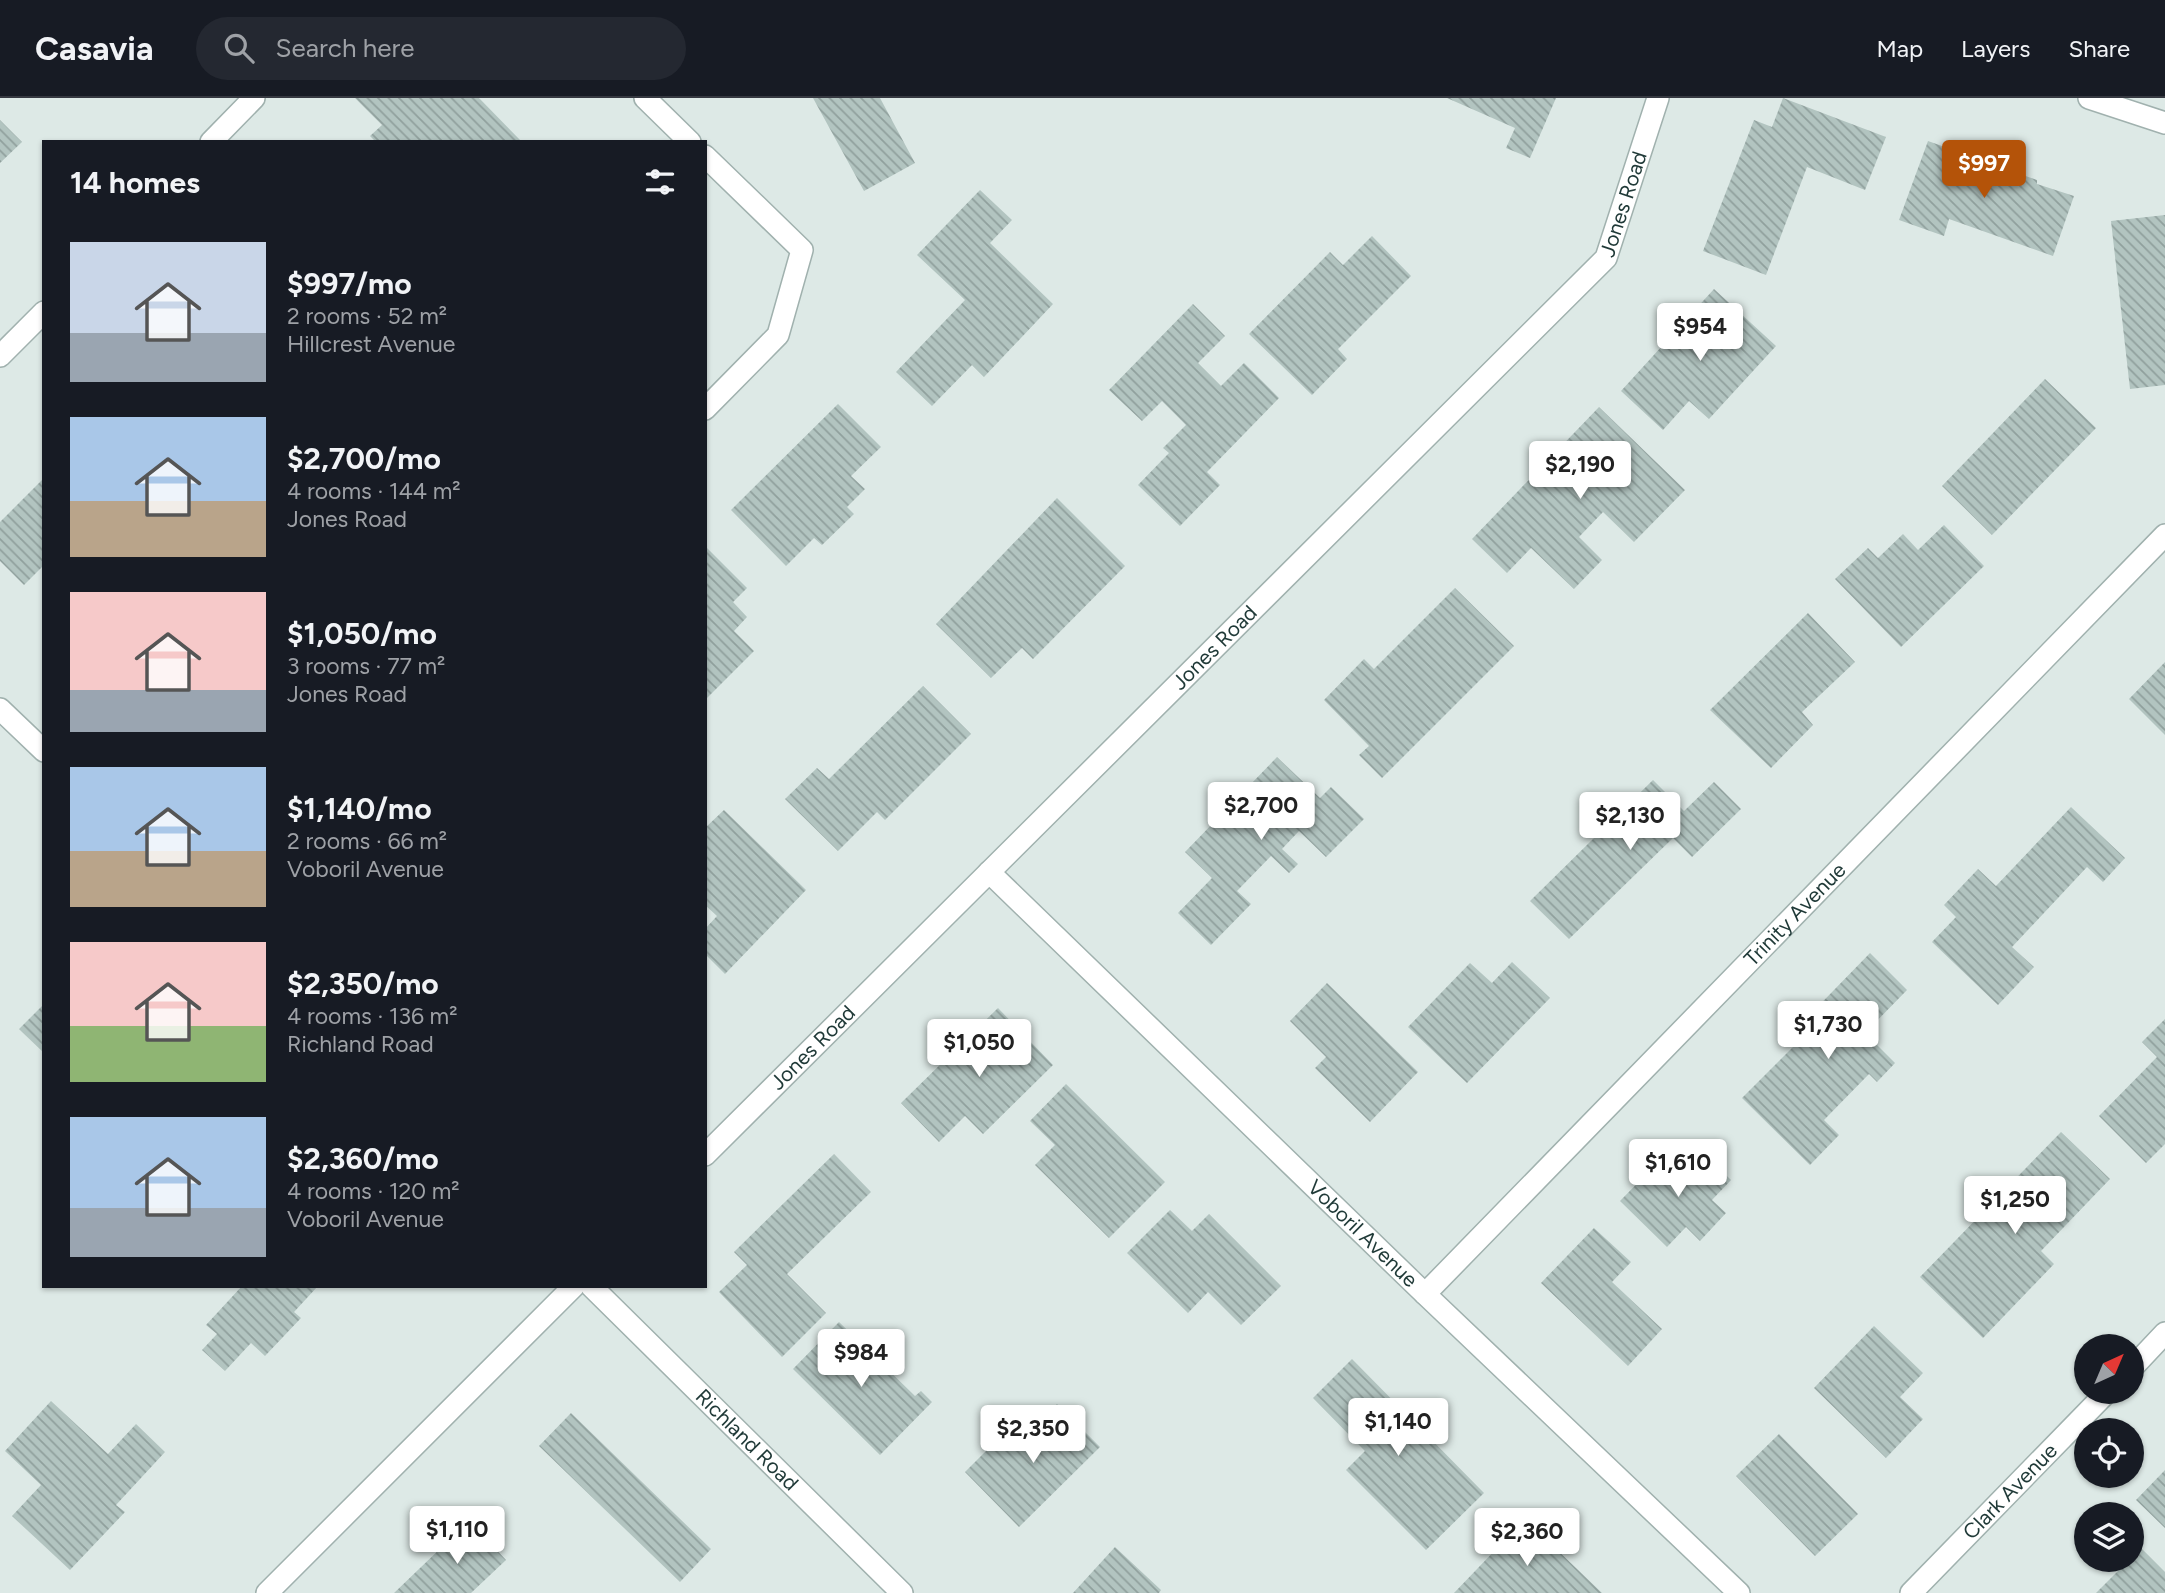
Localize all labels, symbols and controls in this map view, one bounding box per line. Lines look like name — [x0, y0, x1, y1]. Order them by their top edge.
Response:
search box — [196, 17, 686, 80]
text: Casavia — [35, 29, 154, 68]
icon: search — [220, 29, 258, 67]
text: Search here — [276, 32, 415, 64]
text: Map — [1876, 34, 1923, 63]
text: Layers — [1961, 34, 2030, 63]
text: Share — [2068, 34, 2130, 63]
pin: $997 — [1943, 140, 2025, 200]
street label: Jones Road — [1594, 148, 1652, 260]
text: $997 — [1958, 149, 2010, 177]
icon: filters — [641, 163, 679, 201]
text: 14 homes — [70, 164, 200, 201]
text: $997/mo — [287, 265, 412, 302]
icon: home — [126, 270, 210, 354]
text: 2 rooms · 52 m² — [287, 302, 447, 330]
pin: $954 — [1659, 303, 1741, 363]
text: $954 — [1673, 312, 1727, 340]
text: Hillcrest Avenue — [287, 330, 455, 358]
text: $2,700/mo — [287, 440, 441, 477]
pin: $2,190 — [1523, 442, 1637, 501]
icon: home — [126, 445, 210, 529]
text: $2,190 — [1545, 450, 1615, 478]
text: 4 rooms · 144 m² — [287, 477, 461, 505]
text: Jones Road — [287, 505, 407, 533]
street label: Jones Road — [1167, 600, 1262, 695]
text: $1,050/mo — [287, 615, 437, 652]
icon: home — [126, 620, 210, 704]
text: 3 rooms · 77 m² — [287, 652, 445, 680]
text: Jones Road — [287, 680, 407, 708]
pin: $2,700 — [1204, 782, 1318, 842]
text: $1,140/mo — [287, 790, 432, 827]
text: $2,700 — [1224, 791, 1298, 819]
pin: $2,130 — [1573, 792, 1687, 852]
icon: home — [126, 795, 210, 879]
text: $2,130 — [1595, 801, 1665, 829]
text: 2 rooms · 66 m² — [287, 827, 447, 855]
text: Voboril Avenue — [287, 855, 444, 883]
street label: Trinity Avenue — [1739, 857, 1851, 971]
text: $2,350/mo — [287, 965, 439, 1002]
icon: home — [126, 970, 210, 1054]
street label: Jones Road — [765, 1000, 860, 1095]
text: 4 rooms · 136 m² — [287, 1002, 458, 1030]
pin: $1,730 — [1771, 1002, 1885, 1061]
text: $1,730 — [1794, 1010, 1862, 1038]
pin: $1,050 — [922, 1020, 1036, 1079]
text: $1,050 — [943, 1028, 1015, 1056]
text: Richland Road — [287, 1030, 434, 1058]
text: $2,360/mo — [287, 1140, 439, 1177]
pin: $1,610 — [1621, 1140, 1735, 1199]
icon: home — [126, 1145, 210, 1229]
text: $1,610 — [1645, 1148, 1711, 1176]
street label: Voboril Avenue — [1303, 1174, 1423, 1292]
pin: $1,250 — [1958, 1176, 2072, 1236]
text: 4 rooms · 120 m² — [287, 1177, 460, 1205]
text: $1,250 — [1980, 1185, 2050, 1213]
text: Voboril Avenue — [287, 1205, 444, 1233]
pin: $984 — [820, 1330, 902, 1389]
north arrow — [2074, 1334, 2144, 1404]
map controls — [2074, 1334, 2144, 1572]
text: $984 — [834, 1338, 888, 1366]
street label: Richland Road — [691, 1384, 804, 1495]
pin: $1,140 — [1341, 1398, 1455, 1458]
pin: $2,350 — [976, 1406, 1090, 1465]
text: $1,140 — [1364, 1407, 1432, 1435]
text: $2,350 — [996, 1414, 1070, 1442]
button: locate — [2074, 1418, 2144, 1488]
street label: Clark Avenue — [1958, 1438, 2062, 1544]
button: layers — [2074, 1502, 2144, 1572]
pin: $1,110 — [400, 1506, 514, 1566]
pin: $2,360 — [1470, 1508, 1584, 1568]
text: $1,110 — [426, 1515, 488, 1543]
text: $2,360 — [1490, 1517, 1564, 1545]

